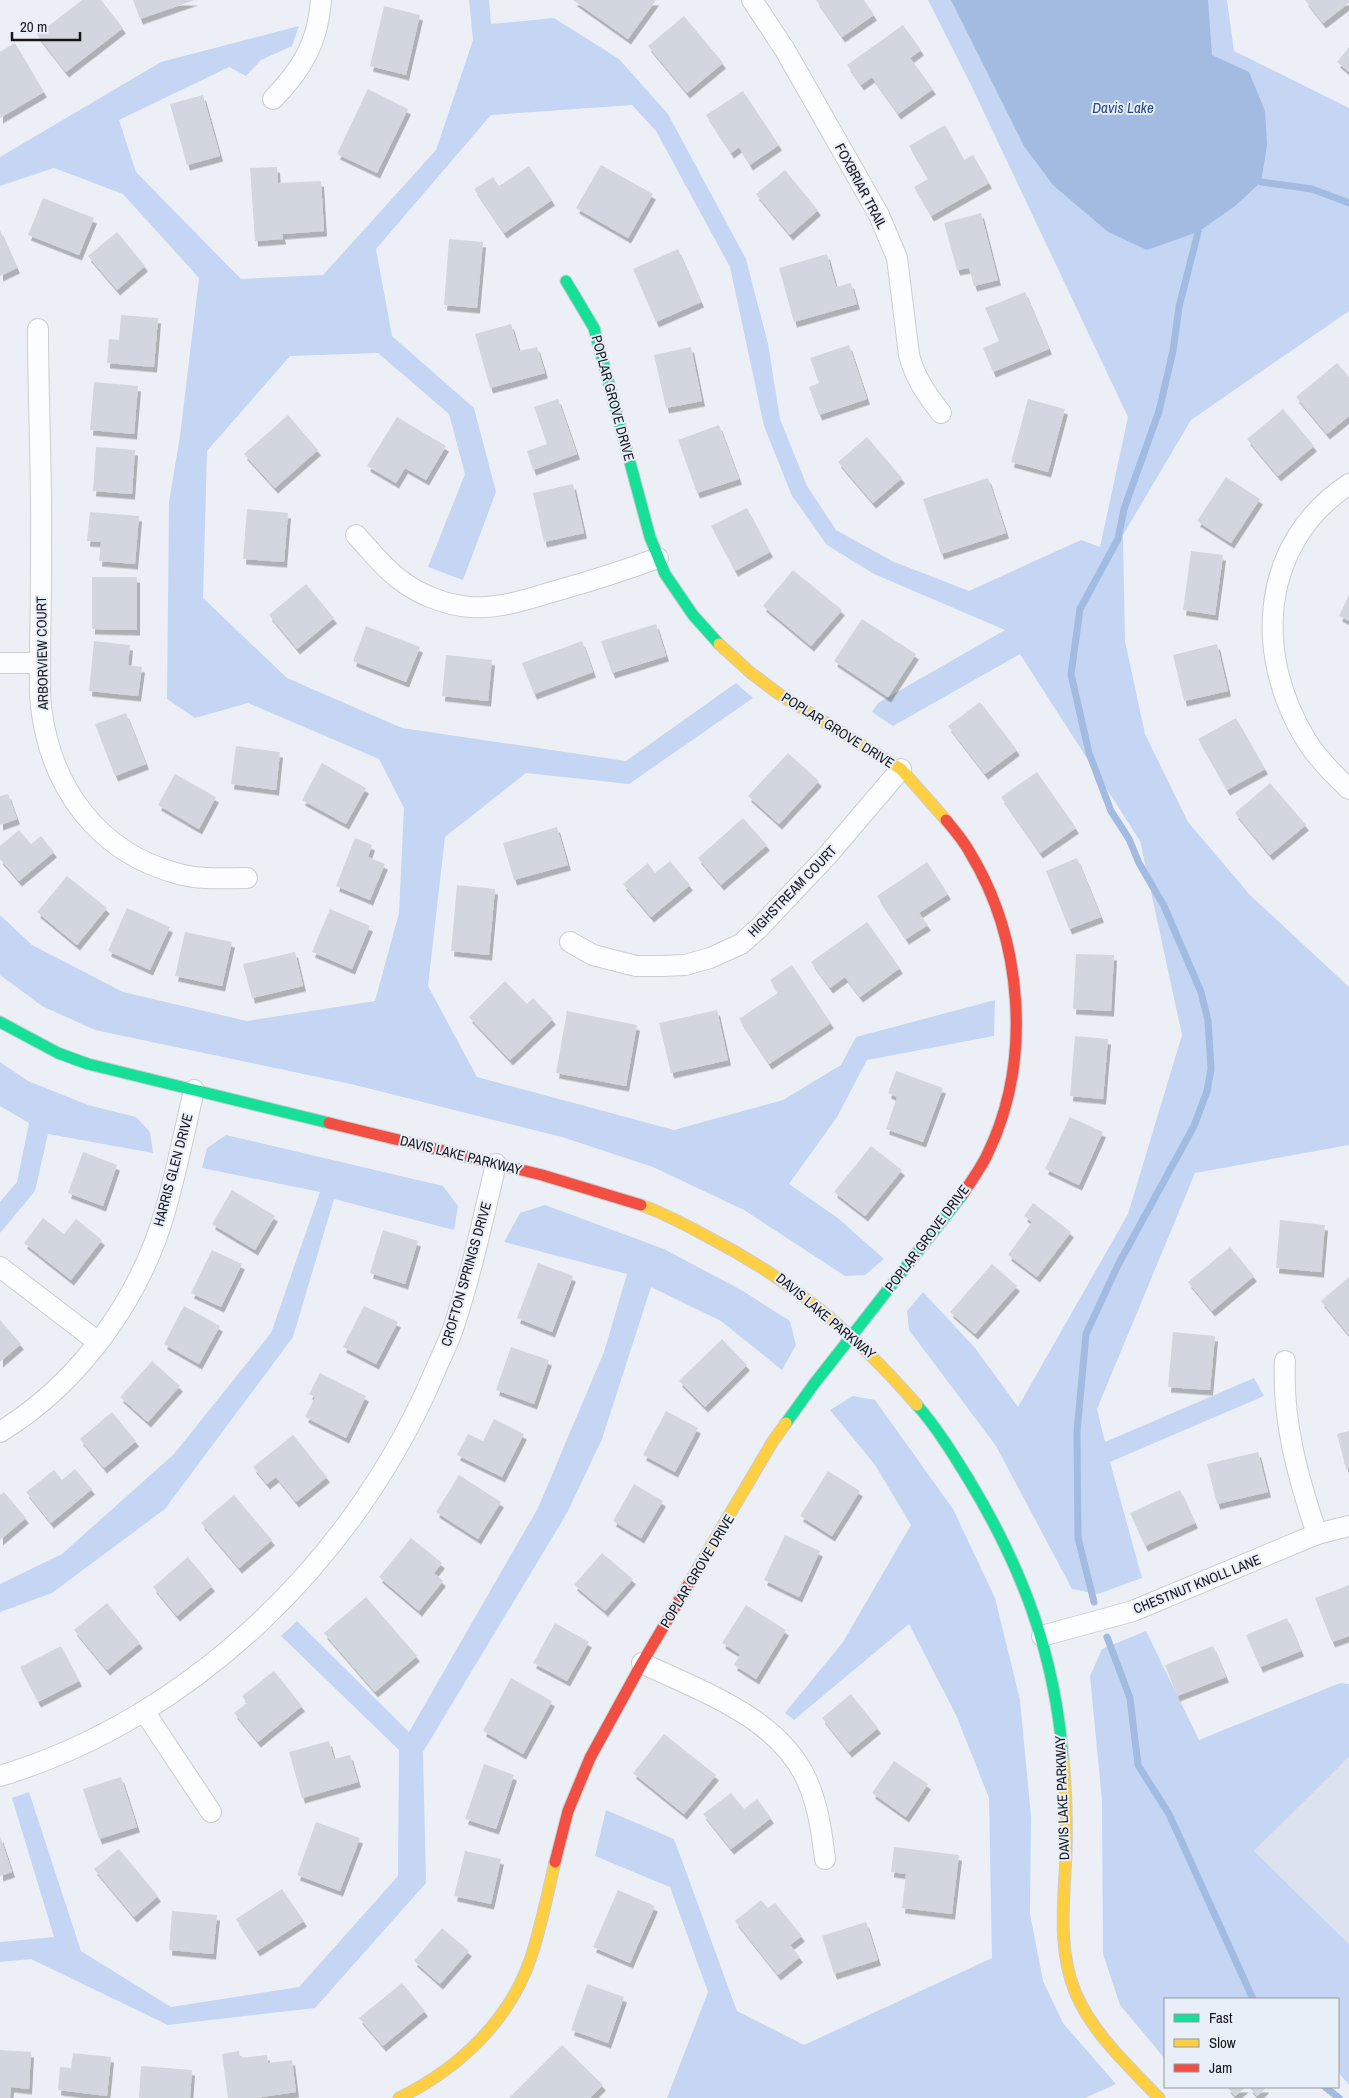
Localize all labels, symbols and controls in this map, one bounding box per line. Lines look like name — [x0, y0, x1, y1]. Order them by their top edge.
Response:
scale bar — [12, 10, 80, 42]
text: 20 m — [20, 16, 47, 37]
water label: Davis Lake — [1092, 97, 1154, 118]
street label: FOXBRIAR TRAIL — [831, 140, 891, 232]
street label: POPLAR GROVE DRIVE — [588, 333, 638, 463]
street label: ARBORVIEW COURT — [32, 596, 52, 711]
street label: POPLAR GROVE DRIVE — [778, 688, 898, 772]
street label: HIGHSTREAM COURT — [744, 841, 840, 941]
street label: HARRIS GLEN DRIVE — [149, 1112, 197, 1228]
street label: DAVIS LAKE PARKWAY — [398, 1131, 524, 1179]
street label: POPLAR GROVE DRIVE — [881, 1181, 973, 1295]
street label: CROFTON SPRINGS DRIVE — [437, 1200, 495, 1348]
street label: DAVIS LAKE PARKWAY — [772, 1269, 880, 1363]
street label: POPLAR GROVE DRIVE — [656, 1511, 738, 1631]
street label: CHESTNUT KNOLL LANE — [1131, 1550, 1263, 1618]
street label: DAVIS LAKE PARKWAY — [1051, 1735, 1073, 1861]
legend — [1164, 1998, 1339, 2088]
text: Fast — [1209, 2007, 1233, 2028]
text: Slow — [1209, 2032, 1236, 2053]
text: Jam — [1209, 2057, 1232, 2078]

